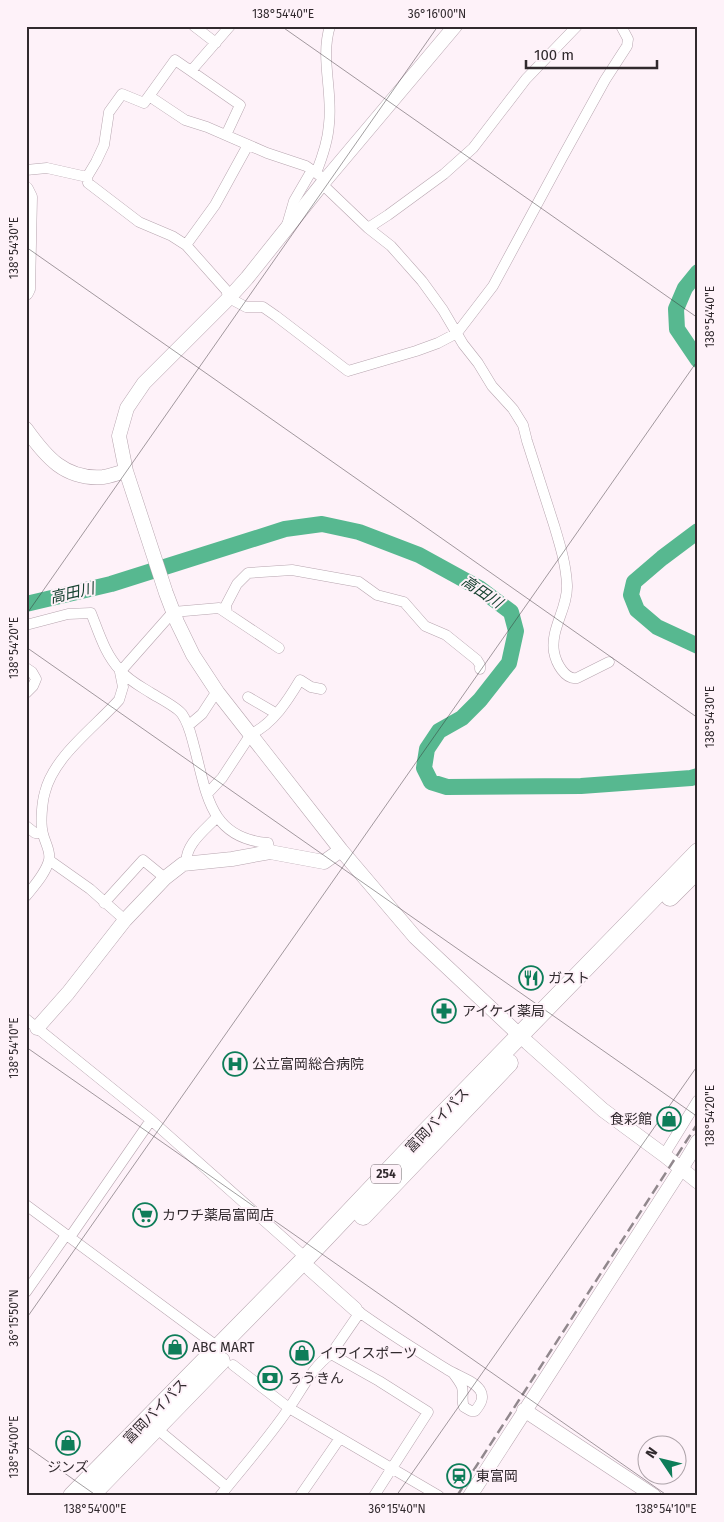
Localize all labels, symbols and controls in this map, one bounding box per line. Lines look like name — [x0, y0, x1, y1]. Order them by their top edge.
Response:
text: 138°54'40"E — [252, 7, 314, 21]
text: 36°16'00"N — [408, 7, 466, 21]
scale bar — [526, 38, 658, 70]
text: 100 m — [534, 46, 574, 64]
text: 138°54'30"E — [7, 217, 21, 279]
text: 138°54'40"E — [703, 286, 717, 348]
water label: 高田川 — [458, 572, 507, 613]
water label: 高田川 — [48, 579, 98, 607]
text: 138°54'20"E — [7, 617, 21, 679]
text: 138°54'30"E — [703, 686, 717, 748]
restaurant icon: ガスト — [518, 965, 544, 991]
place label: ガスト — [548, 970, 590, 987]
pharmacy icon: アイケイ薬局 — [431, 998, 457, 1024]
place label: アイケイ薬局 — [462, 1003, 545, 1020]
text: 138°54'10"E — [7, 1017, 21, 1079]
hospital icon: 公立富岡総合病院 — [222, 1051, 248, 1077]
place label: 公立富岡総合病院 — [252, 1056, 364, 1073]
street label: 富岡バイパス — [402, 1084, 473, 1156]
text: 138°54'20"E — [703, 1085, 717, 1147]
shop icon: 食彩館 — [656, 1106, 682, 1132]
place label: 食彩館 — [610, 1111, 652, 1128]
road number: 254 — [371, 1164, 401, 1184]
supermarket icon: カワチ薬局富岡店 — [132, 1202, 158, 1228]
place label: カワチ薬局富岡店 — [162, 1207, 274, 1224]
text: 36°15'50"N — [7, 1289, 21, 1347]
shop icon: ABC MART — [162, 1334, 188, 1360]
place label: ABC MART — [192, 1339, 255, 1356]
shop icon: イワイスポーツ — [289, 1340, 315, 1366]
place label: イワイスポーツ — [320, 1345, 417, 1362]
bank icon: ろうきん — [257, 1365, 283, 1391]
place label: ろうきん — [288, 1370, 344, 1387]
street label: 富岡バイパス — [120, 1375, 191, 1447]
text: 138°54'00"E — [7, 1416, 21, 1478]
shop icon: ジンズ — [55, 1430, 81, 1456]
north arrow — [636, 1434, 686, 1484]
text: N — [642, 1444, 661, 1462]
place label: ジンズ — [47, 1459, 89, 1476]
station icon: 東富岡 — [446, 1463, 472, 1489]
place label: 東富岡 — [476, 1468, 518, 1485]
text: 138°54'00"E — [64, 1502, 126, 1516]
text: 36°15'40"N — [368, 1502, 426, 1516]
text: 138°54'10"E — [635, 1502, 697, 1516]

